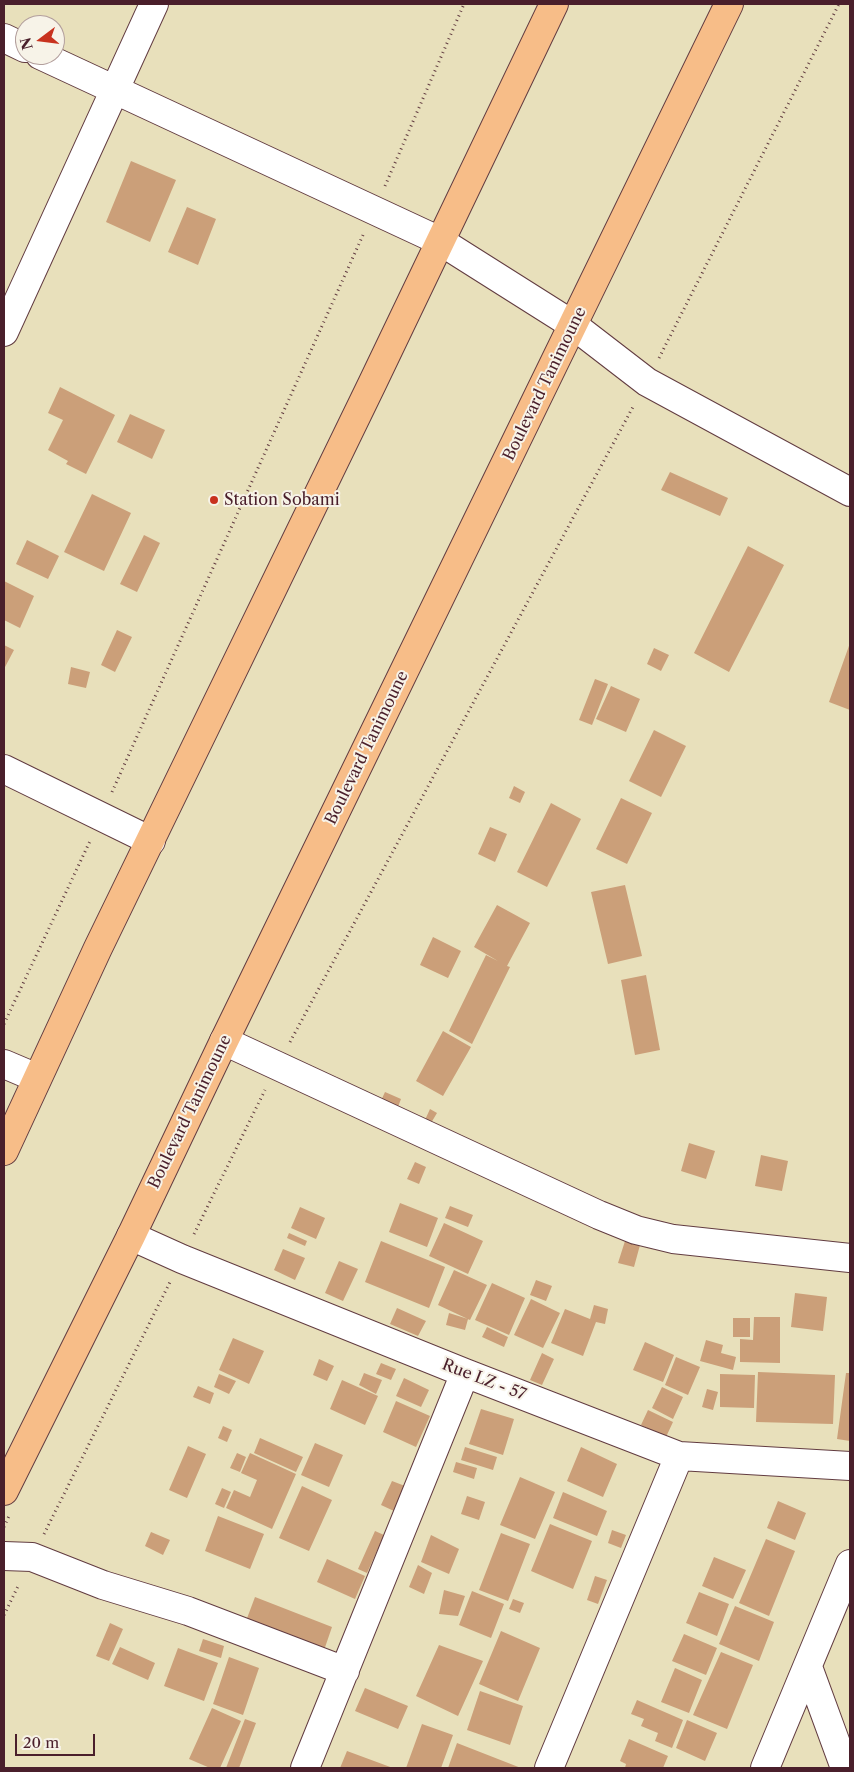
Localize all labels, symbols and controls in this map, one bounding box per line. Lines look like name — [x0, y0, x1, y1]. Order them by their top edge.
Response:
north arrow — [15, 15, 65, 65]
text: N — [16, 35, 37, 52]
street label: Boulevard Tanimoune — [499, 304, 591, 464]
place label: Station Sobami — [224, 490, 340, 510]
marker: Station Sobami — [208, 494, 220, 506]
street label: Boulevard Tanimoune — [321, 668, 413, 828]
street label: Boulevard Tanimoune — [144, 1032, 236, 1192]
street label: Rue LZ - 57 — [439, 1355, 529, 1405]
scale bar — [18, 1724, 98, 1756]
text: 20 m — [23, 1733, 59, 1752]

